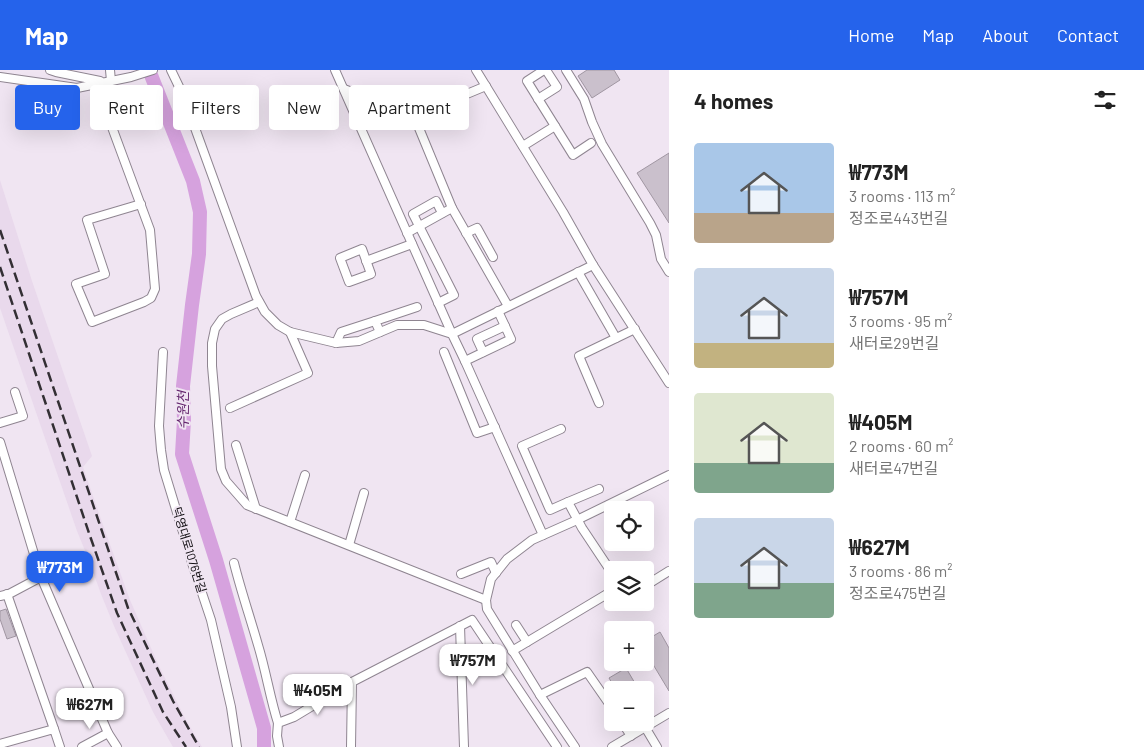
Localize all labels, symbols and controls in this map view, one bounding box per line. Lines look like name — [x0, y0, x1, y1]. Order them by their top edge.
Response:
text: Map — [25, 21, 68, 50]
text: Home — [848, 24, 894, 46]
text: Map — [922, 24, 954, 46]
text: About — [982, 24, 1029, 46]
text: Contact — [1057, 24, 1119, 46]
chip: Buy — [15, 85, 80, 130]
chip: Rent — [90, 85, 163, 130]
chip: Filters — [173, 85, 259, 130]
chip: New — [269, 85, 339, 130]
chip: Apartment — [349, 85, 469, 130]
icon: filters — [1091, 86, 1119, 114]
text: 4 homes — [694, 88, 773, 113]
text: ₩773M — [849, 159, 909, 184]
icon: home — [734, 163, 794, 223]
text: 3 rooms · 113 m² — [849, 186, 955, 205]
text: 정조로443번길 — [849, 208, 948, 227]
text: ₩757M — [849, 284, 909, 309]
icon: home — [734, 288, 794, 348]
text: 3 rooms · 95 m² — [849, 311, 953, 330]
text: 새터로29번길 — [849, 333, 940, 352]
water label: 수원천 — [174, 389, 191, 429]
text: ₩405M — [849, 409, 912, 434]
icon: home — [734, 413, 794, 473]
text: 2 rooms · 60 m² — [849, 436, 954, 455]
text: 새터로47번길 — [849, 458, 939, 477]
map controls — [604, 501, 654, 731]
button: locate — [604, 501, 654, 551]
street label: 덕영대로1076번길 — [170, 505, 210, 594]
text: ₩627M — [849, 534, 910, 559]
icon: home — [734, 538, 794, 598]
pin: ₩773M — [25, 550, 95, 593]
text: ₩773M — [37, 557, 83, 576]
button: layers — [604, 561, 654, 611]
text: 3 rooms · 86 m² — [849, 561, 953, 580]
text: 정조로475번길 — [849, 583, 947, 602]
button: + — [604, 621, 654, 671]
pin: ₩757M — [438, 644, 508, 686]
text: ₩757M — [450, 650, 496, 669]
pin: ₩405M — [283, 674, 353, 716]
text: ₩405M — [294, 680, 342, 699]
button: − — [604, 681, 654, 731]
pin: ₩627M — [55, 688, 125, 730]
text: ₩627M — [67, 694, 113, 713]

